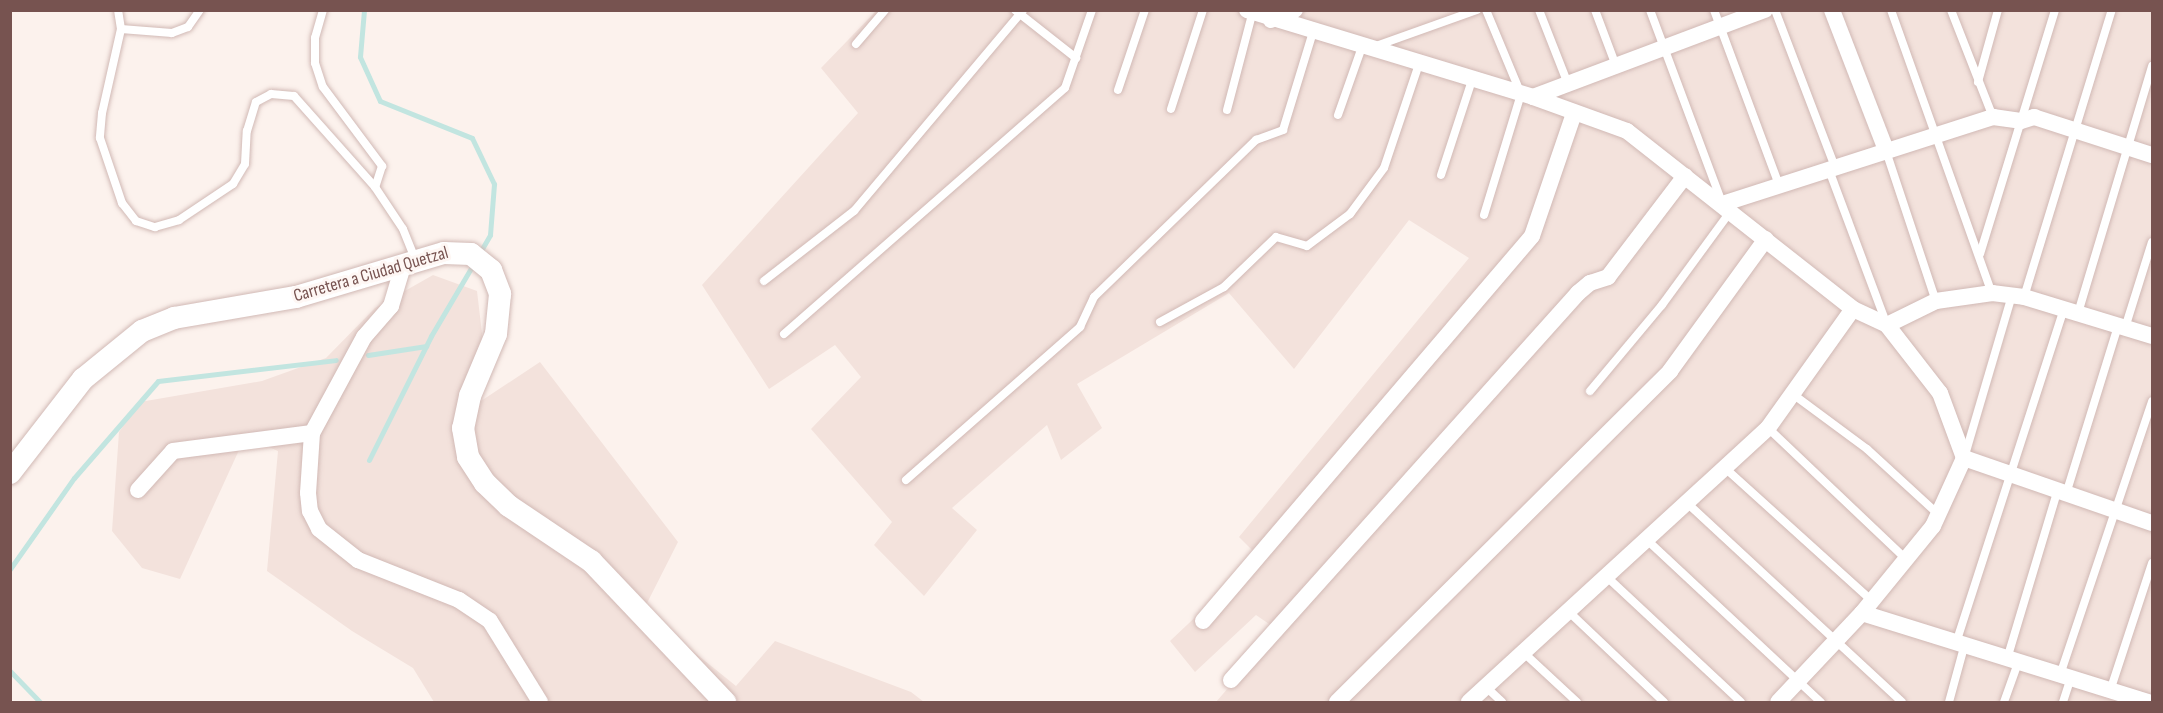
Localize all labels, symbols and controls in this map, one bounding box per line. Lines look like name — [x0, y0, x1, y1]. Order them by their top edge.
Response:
street label: Carretera a Ciudad Quetzal — [291, 243, 451, 307]

